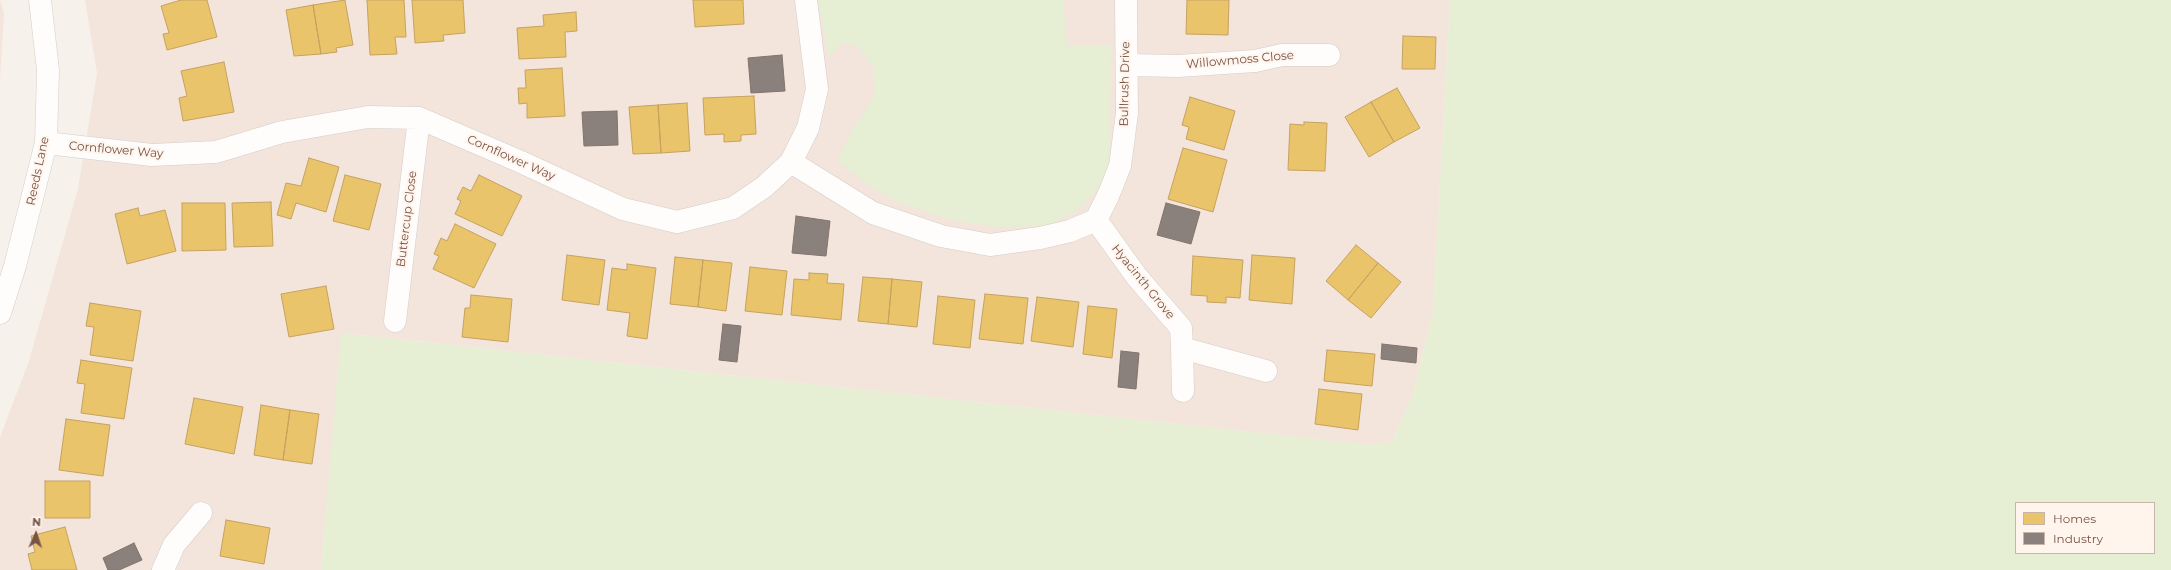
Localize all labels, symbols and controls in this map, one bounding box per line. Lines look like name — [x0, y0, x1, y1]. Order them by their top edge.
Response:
street label: Bullrush Drive — [1117, 41, 1133, 127]
street label: Willowmoss Close — [1185, 48, 1295, 72]
street label: Cornflower Way — [465, 132, 557, 184]
street label: Reeds Lane — [24, 135, 52, 207]
street label: Cornflower Way — [68, 139, 164, 161]
street label: Buttercup Close — [394, 170, 420, 268]
street label: Hyacinth Grove — [1108, 242, 1178, 322]
legend — [2015, 502, 2155, 554]
text: Homes — [2053, 511, 2096, 526]
north arrow — [16, 514, 56, 554]
text: N — [32, 515, 41, 529]
text: Industry — [2053, 531, 2103, 546]

